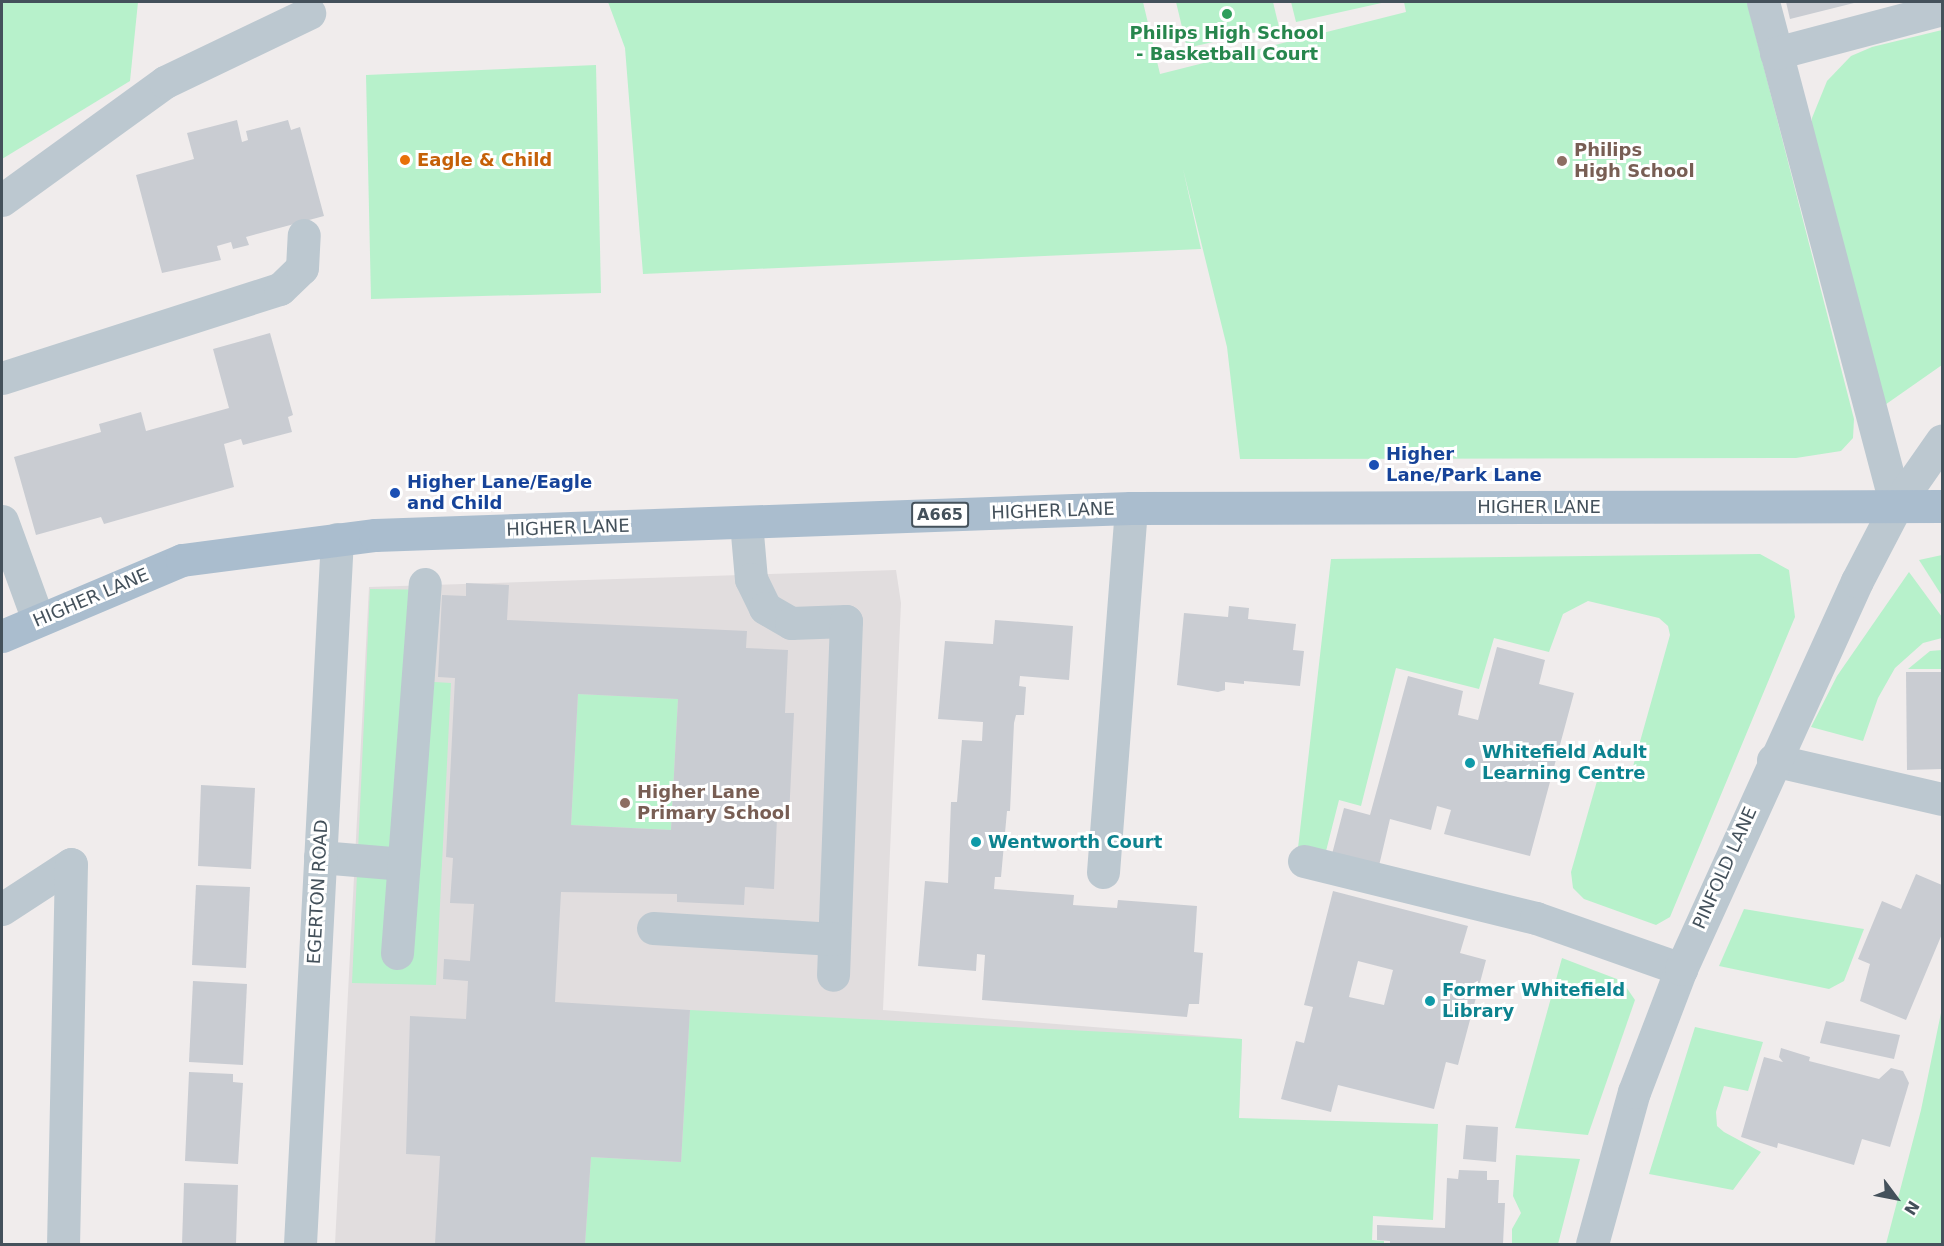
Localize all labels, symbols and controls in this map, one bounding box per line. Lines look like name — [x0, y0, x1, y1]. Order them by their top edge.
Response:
marker: Philips High School - Basketball Court — [1220, 7, 1234, 21]
place label: Philips High School - Basketball Court — [1130, 23, 1324, 66]
place label: Philips High School — [1574, 140, 1695, 182]
place label: Eagle & Child — [417, 149, 552, 171]
marker: Eagle & Child — [398, 153, 412, 167]
marker: Philips High School — [1555, 154, 1569, 168]
place label: Higher Lane/Park Lane — [1386, 444, 1542, 486]
marker: Higher Lane/Park Lane — [1367, 458, 1381, 472]
place label: Higher Lane/Eagle and Child — [407, 472, 592, 514]
marker: Higher Lane/Eagle and Child — [388, 486, 402, 500]
street label: HIGHER LANE — [1477, 496, 1601, 518]
street label: HIGHER LANE — [991, 498, 1115, 524]
road number: A665 — [910, 502, 970, 528]
street label: HIGHER LANE — [506, 515, 630, 541]
street label: HIGHER LANE — [30, 564, 152, 632]
place label: Whitefield Adult Learning Centre — [1482, 742, 1647, 784]
marker: Whitefield Adult Learning Centre — [1463, 756, 1477, 770]
place label: Higher Lane Primary School — [637, 782, 790, 824]
marker: Higher Lane Primary School — [618, 796, 632, 810]
street label: PINFOLD LANE — [1688, 804, 1762, 932]
street label: EGERTON ROAD — [303, 819, 333, 965]
place label: Wentworth Court — [988, 831, 1162, 853]
marker: Wentworth Court — [969, 835, 983, 849]
place label: Former Whitefield Library — [1442, 980, 1625, 1022]
marker: Former Whitefield Library — [1423, 994, 1437, 1008]
north arrow — [1866, 1168, 1926, 1228]
text: N — [1900, 1197, 1923, 1219]

